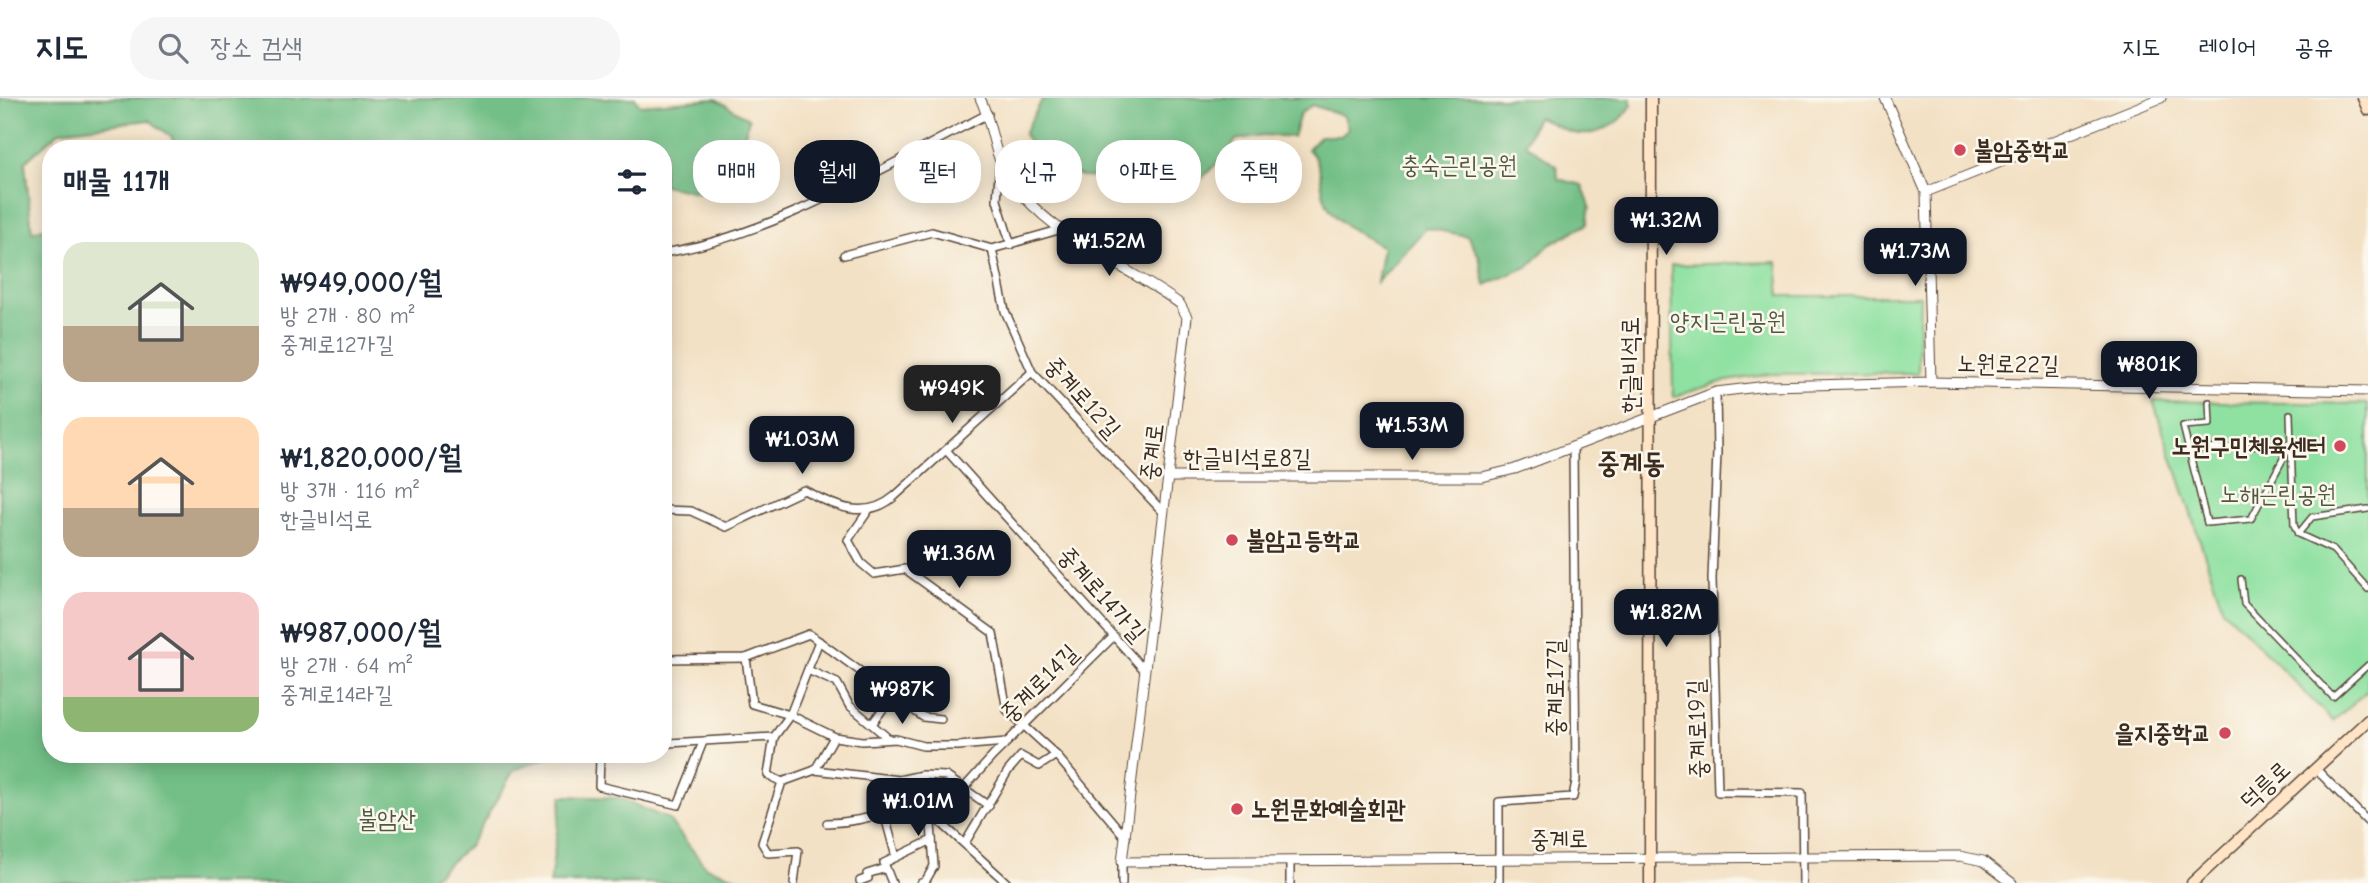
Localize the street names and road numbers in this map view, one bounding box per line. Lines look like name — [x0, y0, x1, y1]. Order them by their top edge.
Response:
street label: 한글비석로 — [1616, 317, 1644, 413]
street label: 노원로22길 — [1957, 349, 2059, 379]
street label: 중계로12길 — [1039, 351, 1127, 443]
street label: 중계로 — [1135, 422, 1169, 482]
street label: 한글비석로8길 — [1183, 444, 1311, 472]
street label: 중계로14가길 — [1052, 541, 1152, 647]
street label: 중계로14길 — [994, 638, 1084, 728]
street label: 중계로17길 — [1541, 639, 1569, 737]
street label: 중계로19길 — [1681, 679, 1713, 779]
street label: 덕릉로 — [2234, 755, 2296, 815]
street label: 중계로 — [1530, 824, 1588, 854]

